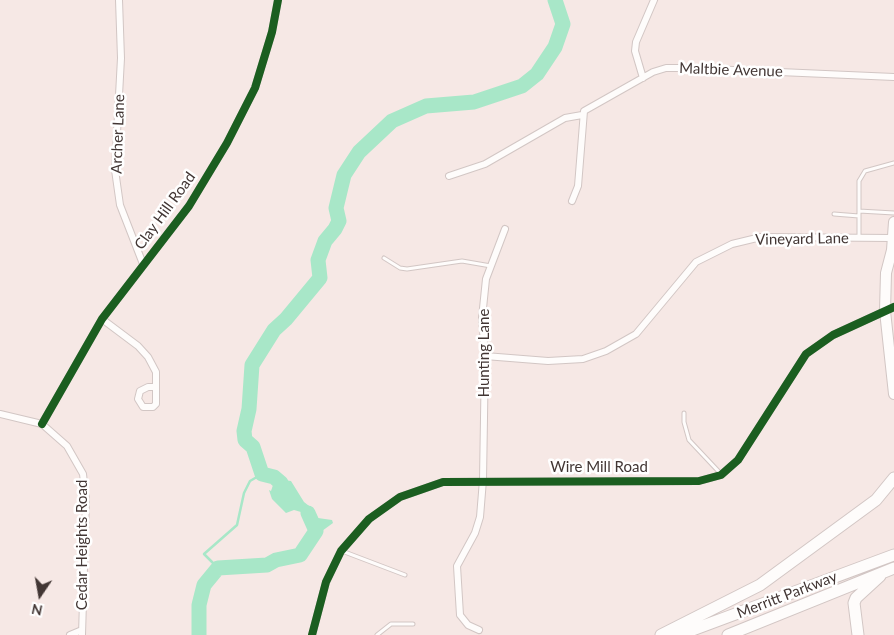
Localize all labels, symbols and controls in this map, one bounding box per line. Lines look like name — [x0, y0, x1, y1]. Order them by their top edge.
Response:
street label: Maltbie Avenue — [679, 59, 783, 81]
street label: Archer Lane — [108, 94, 128, 174]
street label: Clay Hill Road — [131, 169, 199, 253]
street label: Vineyard Lane — [755, 229, 849, 249]
street label: Hunting Lane — [475, 309, 493, 397]
street label: Wire Mill Road — [550, 458, 648, 476]
street label: Cedar Heights Road — [73, 480, 91, 610]
street label: Merritt Parkway — [734, 568, 840, 622]
north arrow — [15, 570, 65, 620]
text: N — [30, 601, 44, 620]

